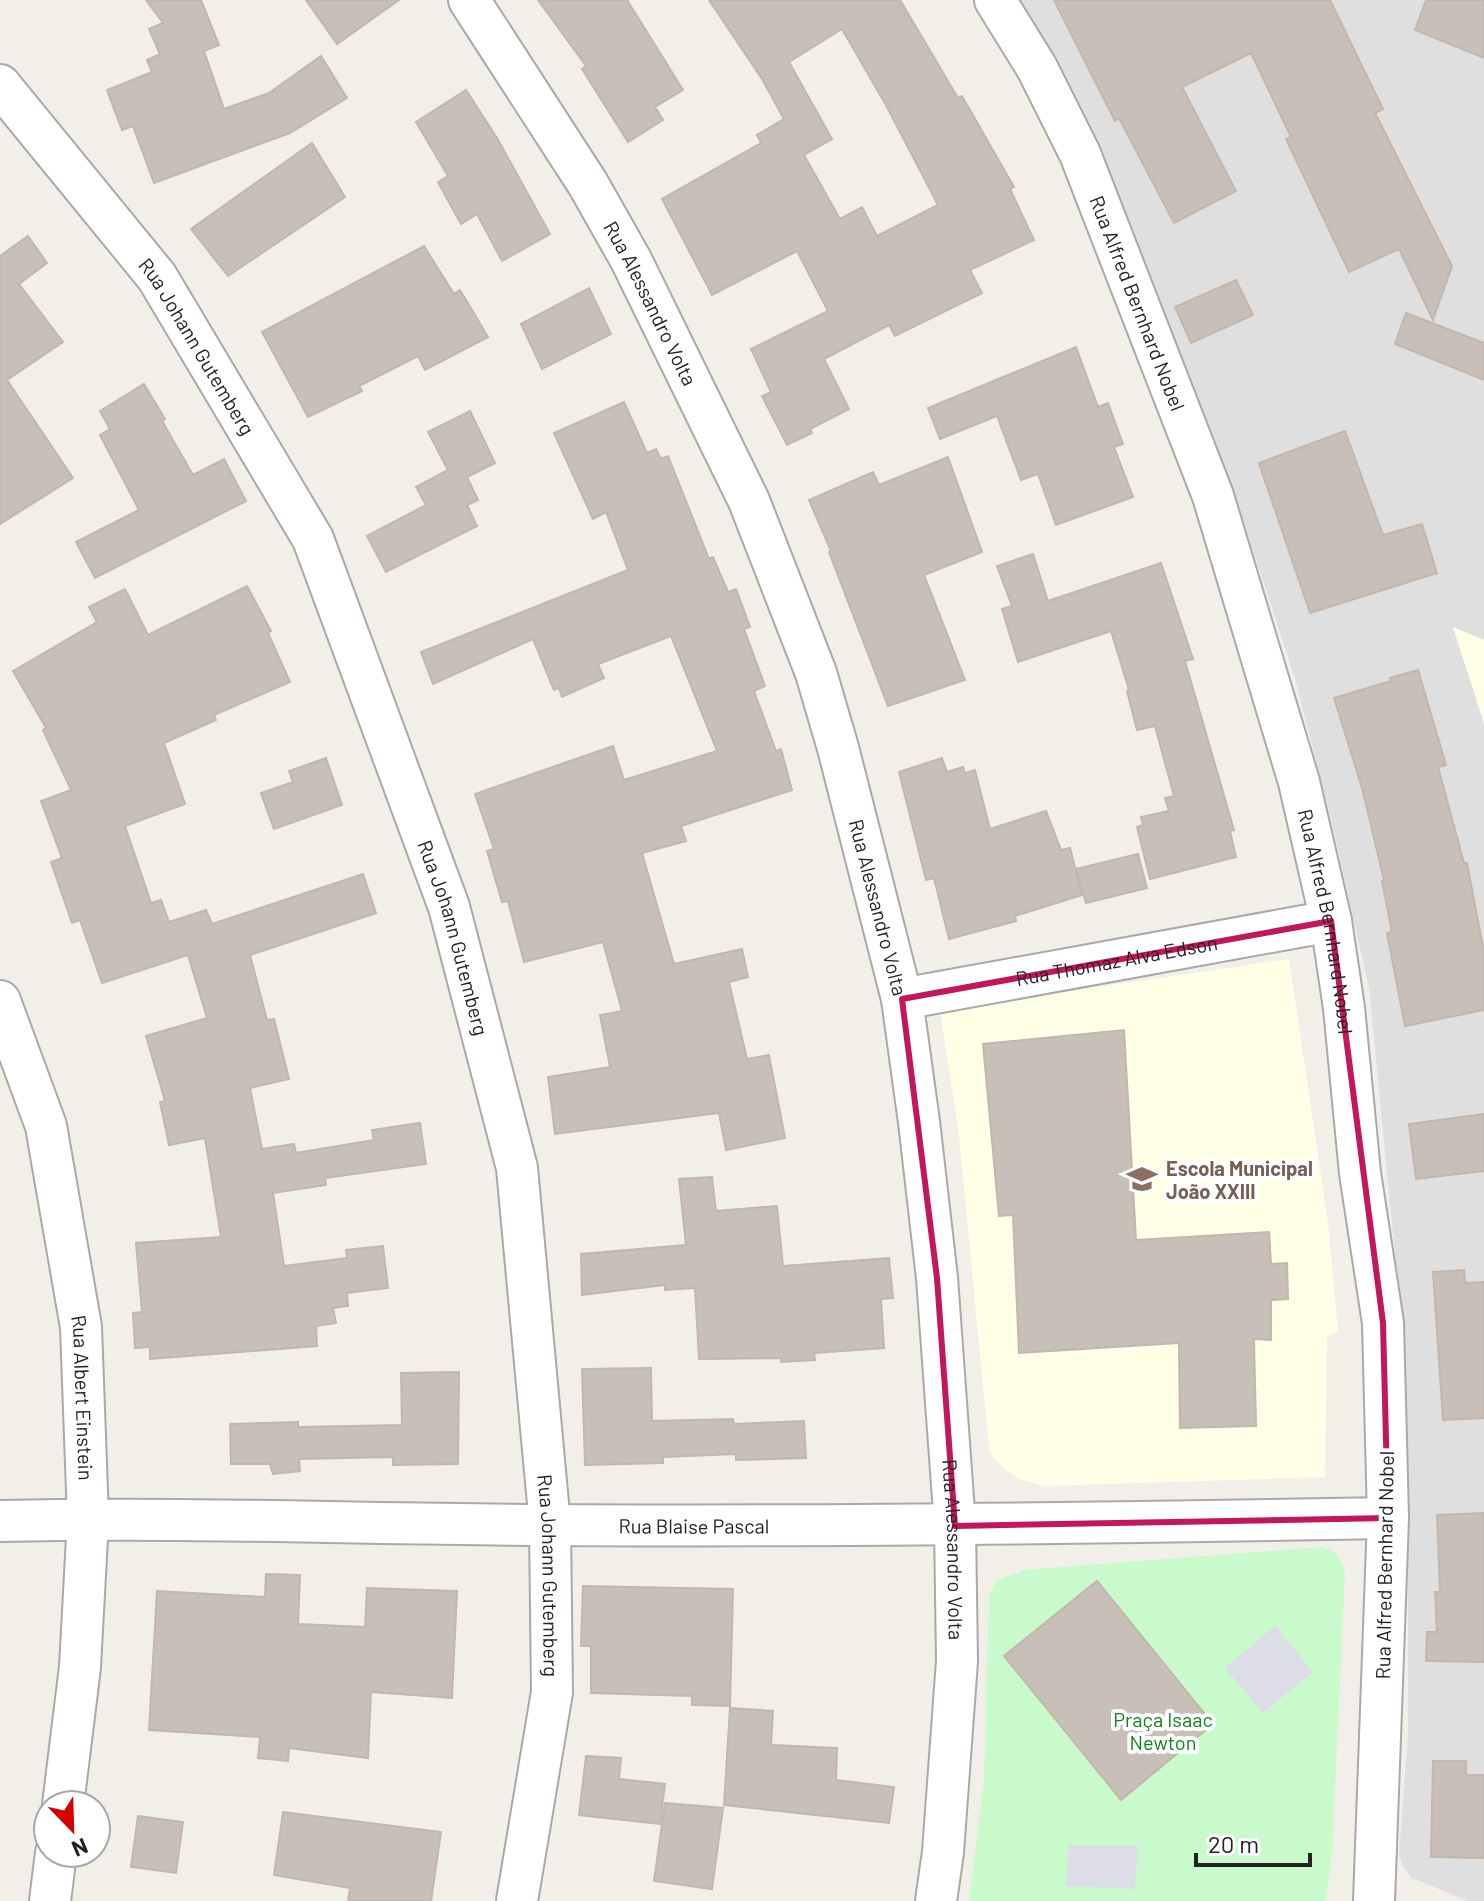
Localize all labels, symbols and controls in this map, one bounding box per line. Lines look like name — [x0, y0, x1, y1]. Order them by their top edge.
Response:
street label: Rua Alfred Bernhard Nobel — [1085, 192, 1191, 414]
street label: Rua Alessandro Volta — [599, 217, 703, 389]
street label: Rua Johann Gutemberg — [134, 253, 260, 439]
street label: Rua Alfred Bernhard Nobel — [1294, 807, 1358, 1035]
street label: Rua Alessandro Volta — [845, 817, 913, 998]
street label: Rua Johann Gutemberg — [413, 837, 494, 1038]
street label: Rua Thomaz Alva Edson — [1014, 930, 1219, 990]
place label: Escola Municipal João XXIII — [1166, 1156, 1313, 1203]
school or university icon: Escola Municipal João XXIII — [1125, 1162, 1159, 1196]
street label: Rua Albert Einstein — [67, 1313, 99, 1481]
street label: Rua Alfred Bernhard Nobel — [1370, 1451, 1398, 1679]
street label: Rua Alessandro Volta — [938, 1458, 969, 1640]
street label: Rua Johann Gutemberg — [533, 1473, 564, 1677]
street label: Rua Blaise Pascal — [618, 1513, 769, 1538]
park label: Praça Isaac Newton — [1113, 1707, 1213, 1754]
north arrow — [32, 1789, 112, 1869]
scale bar — [1196, 1817, 1310, 1867]
text: 20 m — [1208, 1829, 1259, 1858]
text: N — [68, 1834, 92, 1863]

